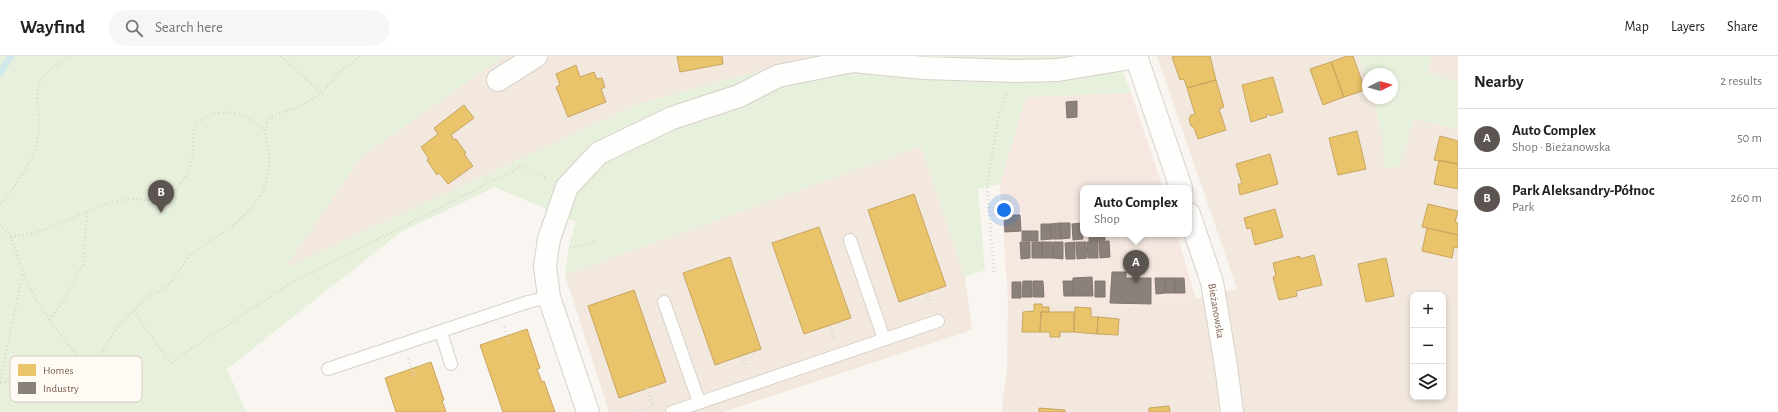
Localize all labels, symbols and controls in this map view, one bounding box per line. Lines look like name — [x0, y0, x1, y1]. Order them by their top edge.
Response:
search box — [109, 10, 389, 46]
icon: search — [123, 17, 145, 39]
text: Wayfind — [20, 18, 85, 37]
text: Search here — [155, 20, 223, 35]
text: Map — [1624, 20, 1649, 34]
text: Layers — [1671, 20, 1705, 34]
text: Share — [1727, 20, 1758, 34]
north arrow — [1362, 68, 1398, 104]
text: Nearby — [1474, 73, 1524, 90]
text: 2 results — [1720, 75, 1762, 88]
text: Auto Complex — [1512, 123, 1596, 138]
text: A — [1483, 132, 1491, 145]
text: 50 m — [1737, 132, 1762, 145]
text: Shop · Bieżanowska — [1512, 141, 1611, 154]
pin: B — [148, 180, 174, 213]
text: Park Aleksandry-Północ — [1512, 183, 1654, 198]
popup — [1080, 185, 1192, 237]
text: B — [1483, 192, 1491, 205]
text: 260 m — [1731, 192, 1762, 205]
text: Auto Complex — [1094, 195, 1178, 210]
your location — [994, 200, 1014, 220]
text: Park — [1512, 201, 1534, 214]
text: Shop — [1094, 213, 1120, 226]
pin: A — [1123, 250, 1149, 283]
street label: Bieżanowska — [1206, 283, 1226, 339]
map controls — [1410, 292, 1446, 400]
button: + — [1410, 292, 1446, 328]
button: − — [1410, 328, 1446, 364]
legend — [10, 356, 142, 402]
button: layers — [1410, 364, 1446, 400]
text: Homes — [43, 365, 74, 376]
text: Industry — [43, 383, 79, 394]

